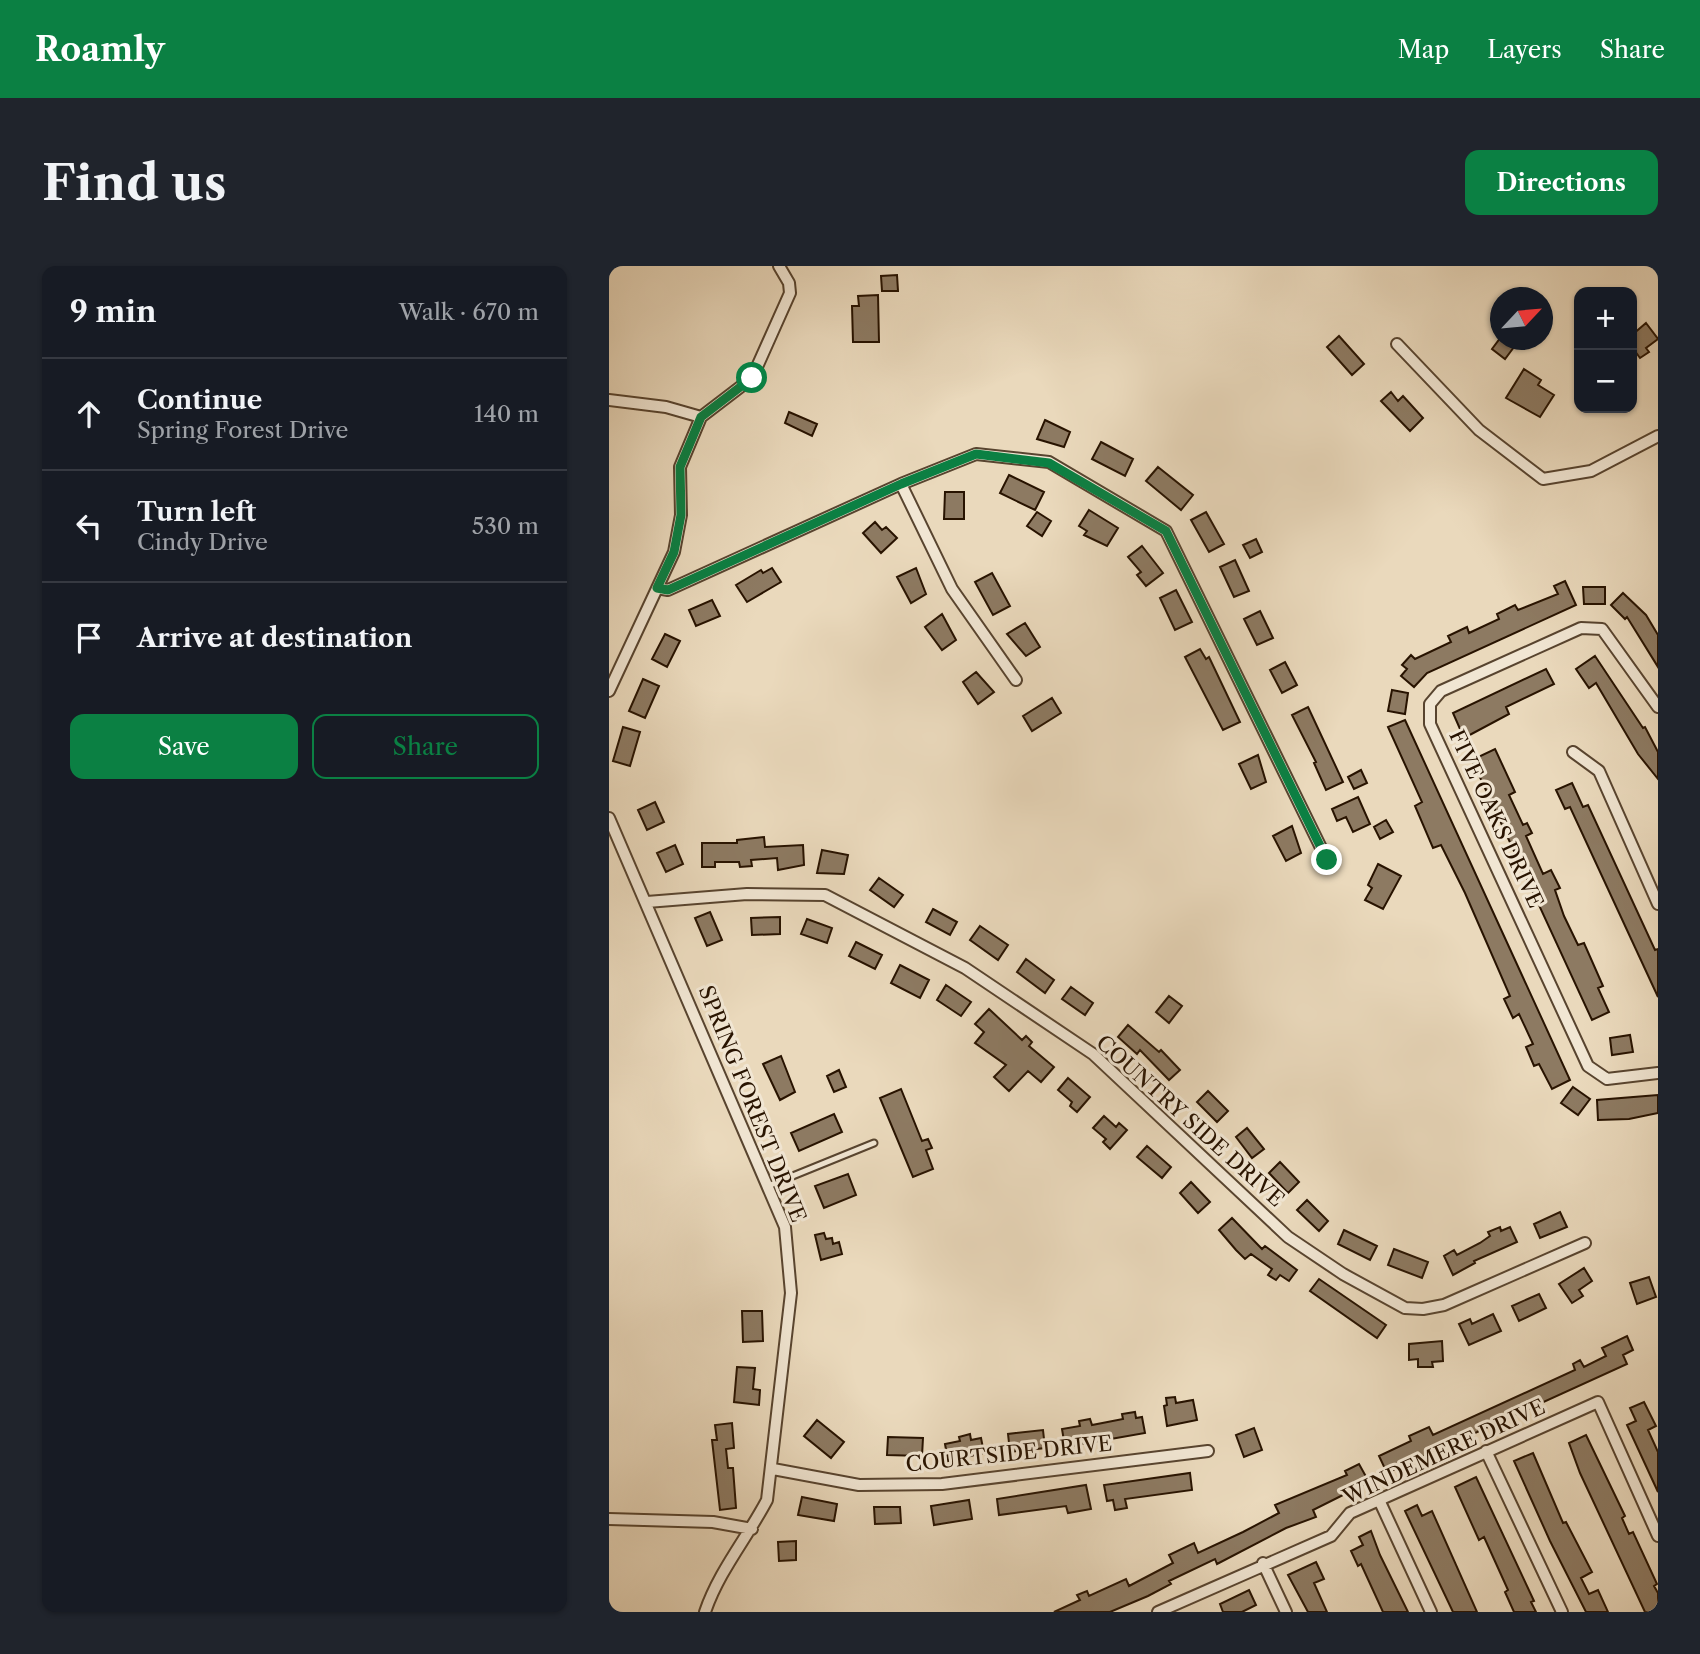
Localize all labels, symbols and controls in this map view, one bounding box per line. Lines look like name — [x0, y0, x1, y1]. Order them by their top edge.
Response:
text: Roamly — [35, 29, 165, 70]
text: Map — [1398, 35, 1449, 64]
text: Layers — [1487, 35, 1562, 64]
text: Share — [1600, 35, 1665, 64]
button: Directions — [1465, 150, 1658, 215]
text: Find us — [42, 152, 226, 213]
north arrow — [1490, 287, 1553, 350]
map controls — [1574, 287, 1637, 413]
button: + — [1574, 287, 1637, 350]
text: 9 min — [70, 293, 157, 330]
text: Walk · 670 m — [399, 298, 539, 326]
button: − — [1574, 350, 1637, 413]
route start — [736, 362, 767, 393]
text: Continue — [137, 384, 262, 416]
icon: ahead — [70, 395, 108, 433]
text: 140 m — [474, 400, 539, 428]
text: Spring Forest Drive — [137, 416, 348, 444]
text: Turn left — [137, 496, 256, 528]
icon: left — [70, 507, 108, 545]
text: 530 m — [472, 512, 539, 540]
text: Cindy Drive — [137, 528, 268, 556]
icon: arrive — [70, 619, 108, 657]
text: Arrive at destination — [137, 622, 412, 654]
button: Save — [70, 714, 298, 779]
button: Share — [312, 714, 539, 779]
street label: FIVE OAKS DRIVE — [1444, 726, 1549, 912]
route end — [1311, 844, 1342, 875]
street label: SPRING FOREST DRIVE — [693, 982, 811, 1226]
street label: COUNTRY SIDE DRIVE — [1091, 1030, 1289, 1212]
street label: WINDEMERE DRIVE — [1338, 1394, 1549, 1510]
street label: COURTSIDE DRIVE — [904, 1430, 1113, 1477]

